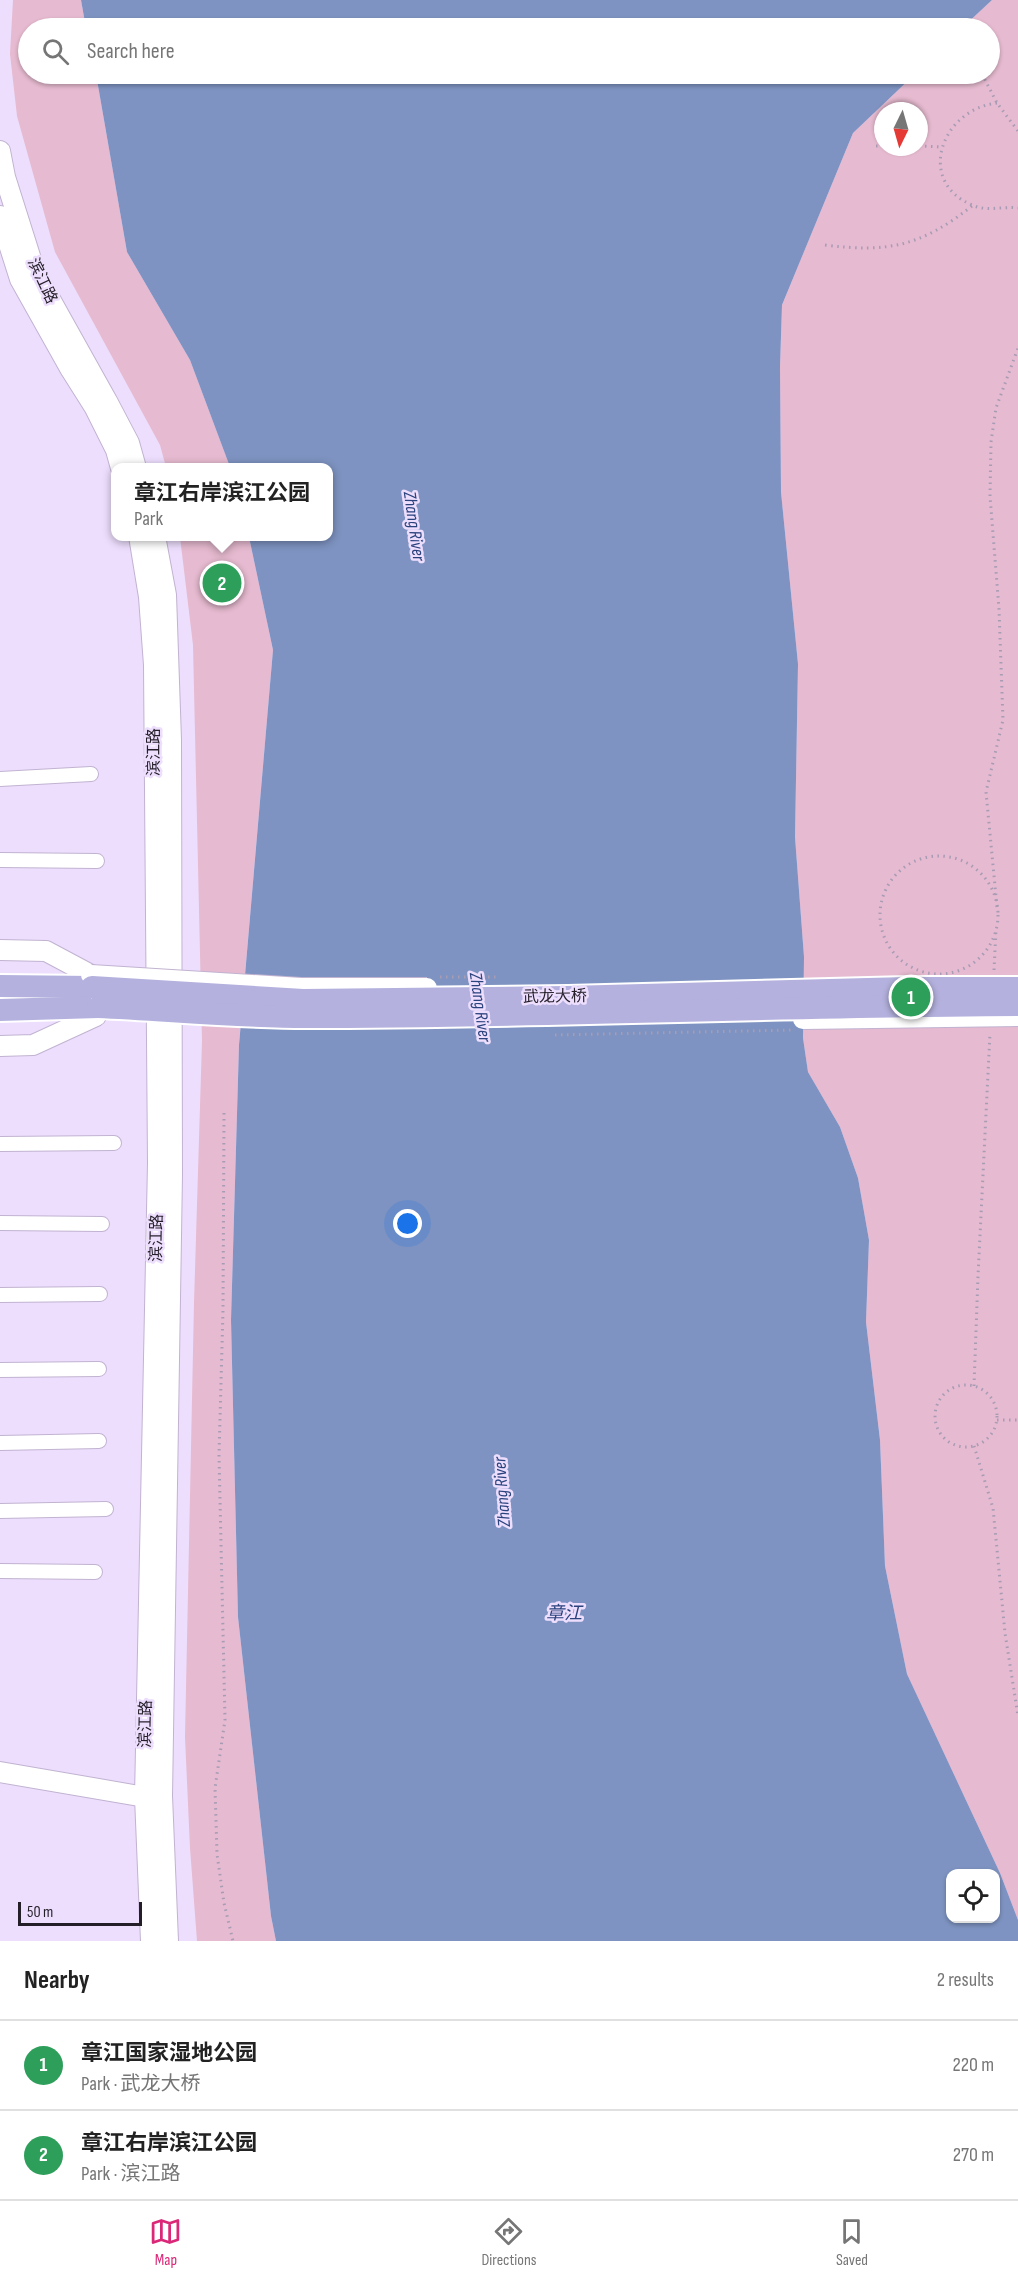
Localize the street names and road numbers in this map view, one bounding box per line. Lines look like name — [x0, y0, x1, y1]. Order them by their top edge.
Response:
street label: 滨江路 — [23, 255, 61, 307]
street label: 滨江路 — [145, 728, 164, 776]
street label: 武龙大桥 — [523, 987, 587, 1007]
street label: 滨江路 — [147, 1214, 167, 1262]
street label: 滨江路 — [136, 1700, 156, 1748]

